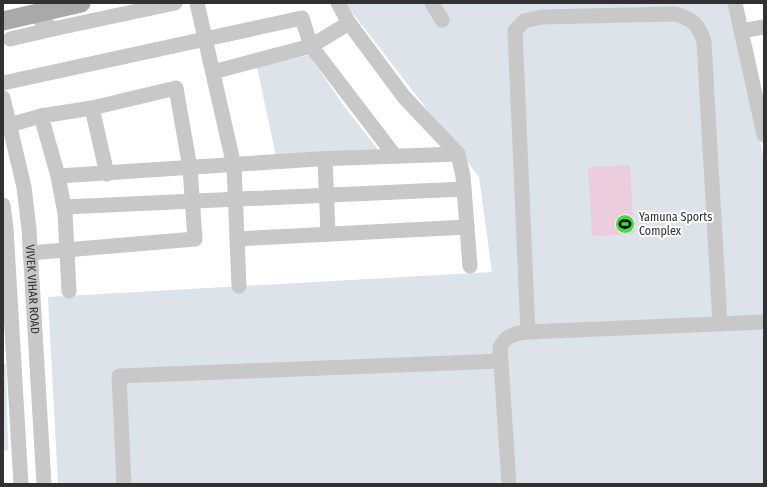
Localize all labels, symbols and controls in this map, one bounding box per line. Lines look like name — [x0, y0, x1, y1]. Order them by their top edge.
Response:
place label: Yamuna Sports Complex — [639, 210, 712, 238]
sports icon: Yamuna Sports Complex — [614, 213, 636, 235]
street label: VIVEK VIHAR ROAD — [23, 244, 42, 334]

